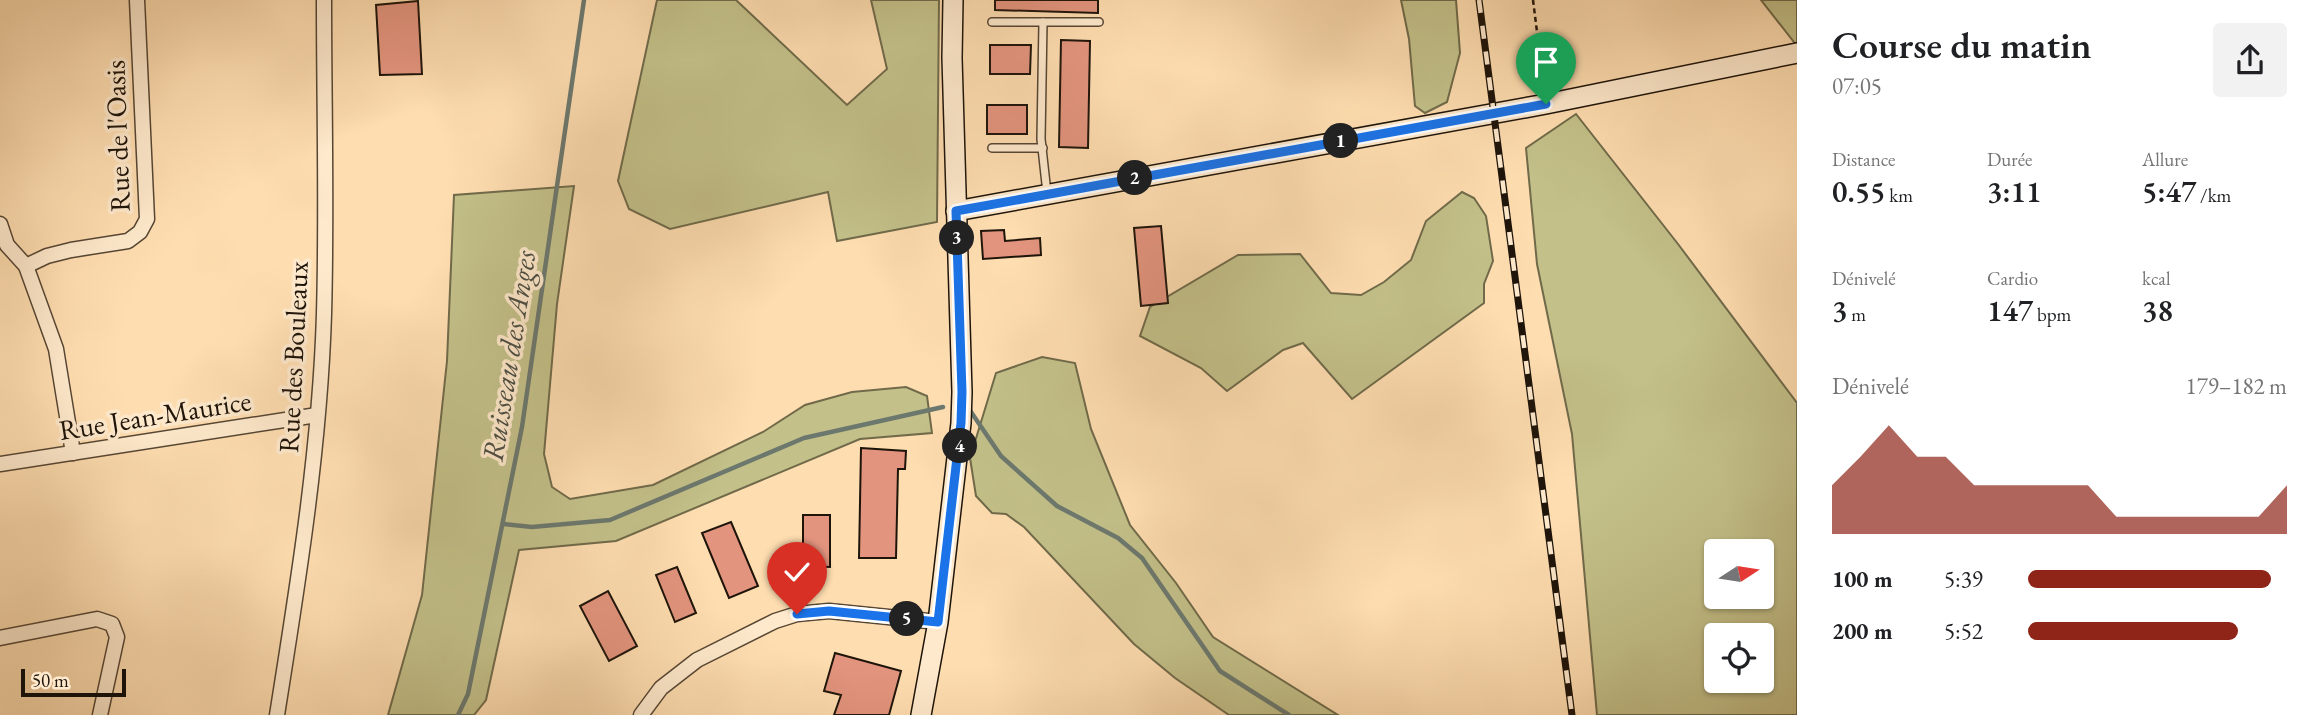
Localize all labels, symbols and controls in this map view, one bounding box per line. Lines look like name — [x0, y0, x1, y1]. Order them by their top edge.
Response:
text: Course du matin — [1832, 20, 2092, 69]
button: share — [2213, 23, 2287, 97]
pin — [1516, 32, 1576, 104]
icon: arrive — [1527, 43, 1565, 81]
street label: Rue de l'Oasis — [96, 60, 138, 212]
text: 07:05 — [1832, 71, 1882, 101]
pin: 1 — [1324, 124, 1358, 158]
text: 1 — [1335, 128, 1346, 153]
text: Distance — [1832, 147, 1895, 172]
text: Durée — [1987, 147, 2032, 172]
text: Allure — [2142, 147, 2188, 172]
pin: 2 — [1118, 160, 1152, 196]
text: 2 — [1129, 165, 1140, 190]
text: 0.55 — [1832, 172, 1885, 211]
text: 3:11 — [1987, 172, 2041, 211]
text: 5:47 — [2142, 172, 2196, 211]
text: km — [1885, 183, 1913, 208]
text: /km — [2196, 183, 2231, 208]
pin: 3 — [940, 220, 974, 256]
text: 3 — [951, 225, 962, 250]
water label: Ruisseau des Anges — [473, 247, 545, 464]
street label: Rue des Bouleaux — [270, 260, 316, 454]
text: Dénivelé — [1832, 266, 1896, 291]
text: Cardio — [1987, 266, 2038, 291]
text: kcal — [2142, 266, 2171, 291]
text: 3 — [1832, 291, 1847, 330]
text: 147 — [1987, 291, 2033, 330]
text: 38 — [2142, 291, 2173, 330]
text: m — [1847, 302, 1866, 327]
text: bpm — [2033, 302, 2071, 327]
text: Dénivelé — [1832, 371, 1909, 401]
text: 179–182 m — [2186, 371, 2287, 401]
street label: Rue Jean-Maurice — [56, 382, 254, 448]
pin: 4 — [942, 428, 978, 464]
text: 4 — [954, 433, 965, 458]
north arrow — [1704, 539, 1774, 609]
map controls — [1704, 539, 1774, 693]
pin — [767, 542, 827, 614]
icon: check — [778, 553, 816, 591]
text: 100 m — [1832, 564, 1893, 594]
text: 5:39 — [1944, 564, 1983, 594]
pin: 5 — [890, 602, 925, 636]
text: 5 — [901, 606, 912, 631]
text: 200 m — [1832, 616, 1893, 646]
text: 5:52 — [1944, 616, 1983, 646]
button: locate — [1704, 623, 1774, 693]
scale bar — [21, 666, 126, 698]
text: 50 m — [32, 668, 69, 693]

